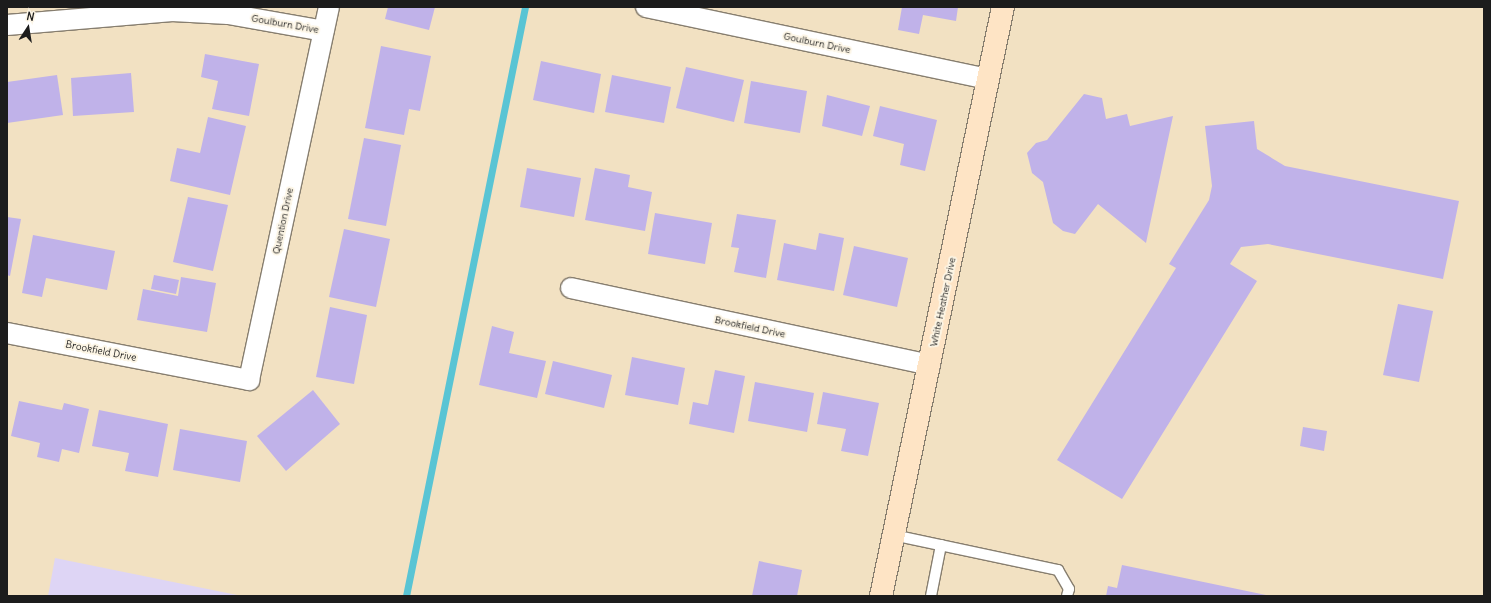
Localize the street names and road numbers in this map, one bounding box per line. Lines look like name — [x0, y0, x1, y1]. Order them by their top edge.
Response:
street label: Goulburn Drive — [250, 12, 320, 36]
street label: Goulburn Drive — [782, 30, 852, 56]
street label: Quention Drive — [270, 187, 296, 255]
street label: White Heather Drive — [928, 256, 958, 348]
street label: Brookfield Drive — [714, 314, 786, 340]
street label: Brookfield Drive — [65, 338, 137, 364]

